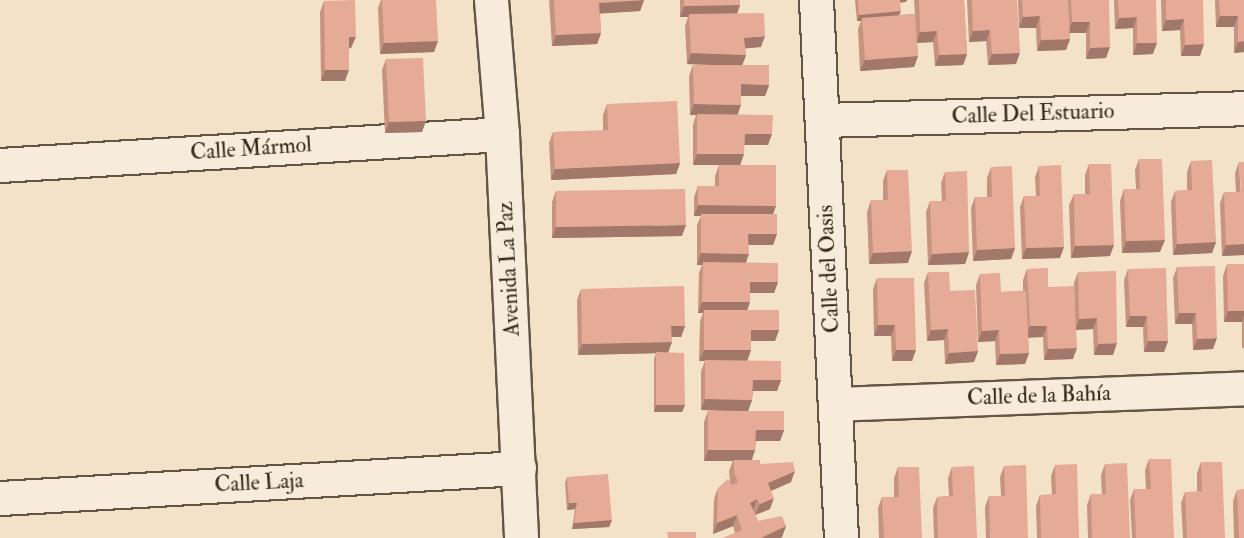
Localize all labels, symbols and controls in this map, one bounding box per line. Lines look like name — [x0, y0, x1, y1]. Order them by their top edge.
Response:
street label: Calle Del Estuario — [951, 98, 1115, 130]
street label: Calle Mármol — [189, 132, 313, 166]
street label: Avenida La Paz — [492, 201, 526, 337]
street label: Calle del Oasis — [812, 204, 846, 334]
street label: Calle de la Bahía — [967, 380, 1111, 412]
street label: Calle Laja — [214, 467, 304, 499]

